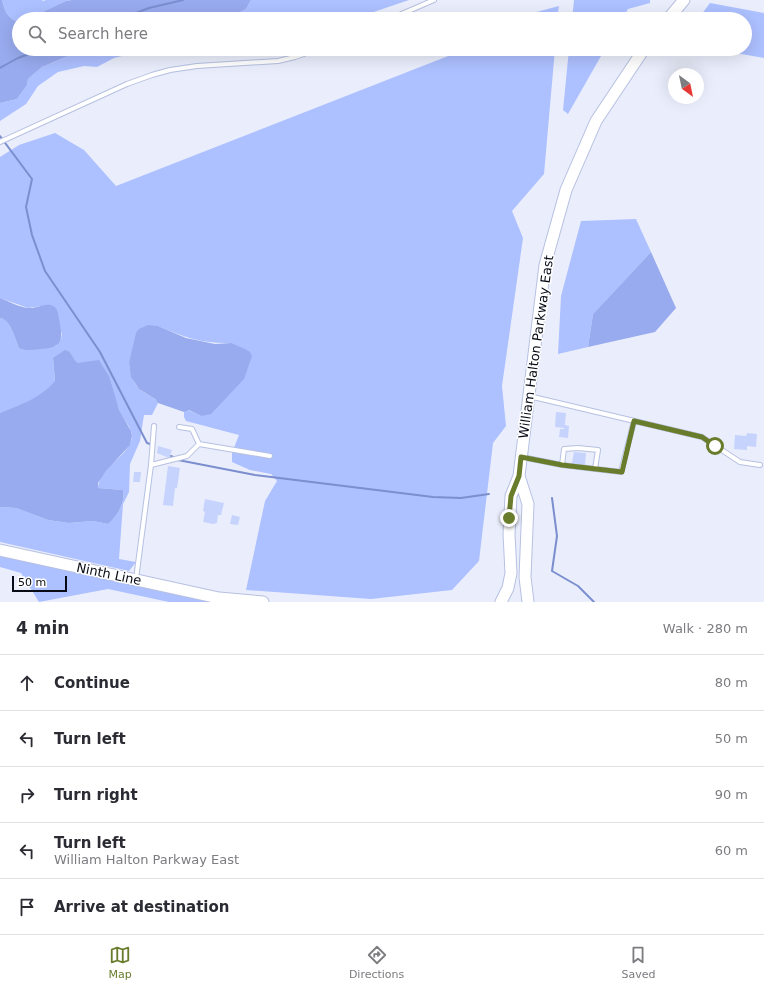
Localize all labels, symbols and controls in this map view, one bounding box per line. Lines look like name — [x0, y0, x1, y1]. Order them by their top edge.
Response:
search box — [12, 12, 752, 56]
icon: search — [26, 23, 48, 45]
text: Search here — [58, 25, 148, 43]
north arrow — [668, 68, 704, 104]
street label: William Halton Parkway East — [516, 254, 556, 440]
route start — [706, 437, 724, 455]
route end — [500, 509, 518, 527]
street label: Ninth Line — [75, 560, 143, 588]
scale bar — [12, 574, 67, 593]
text: 50 m — [18, 576, 46, 589]
text: 4 min — [16, 618, 69, 638]
text: Walk · 280 m — [663, 621, 748, 636]
icon: ahead — [16, 672, 38, 694]
text: Continue — [54, 674, 130, 692]
text: 80 m — [715, 675, 748, 690]
icon: left — [16, 728, 38, 750]
text: Turn left — [54, 730, 126, 748]
text: 50 m — [715, 731, 748, 746]
icon: right — [16, 784, 38, 806]
text: Turn right — [54, 786, 138, 804]
text: 90 m — [715, 787, 748, 802]
text: Turn left — [54, 834, 126, 852]
icon: left — [16, 840, 38, 862]
text: 60 m — [715, 843, 748, 858]
text: William Halton Parkway East — [54, 852, 239, 867]
icon: arrive — [16, 896, 38, 918]
text: Arrive at destination — [54, 898, 229, 916]
tab: Map — [109, 944, 132, 981]
tab: Directions — [349, 944, 404, 981]
tab: Saved — [621, 944, 655, 981]

